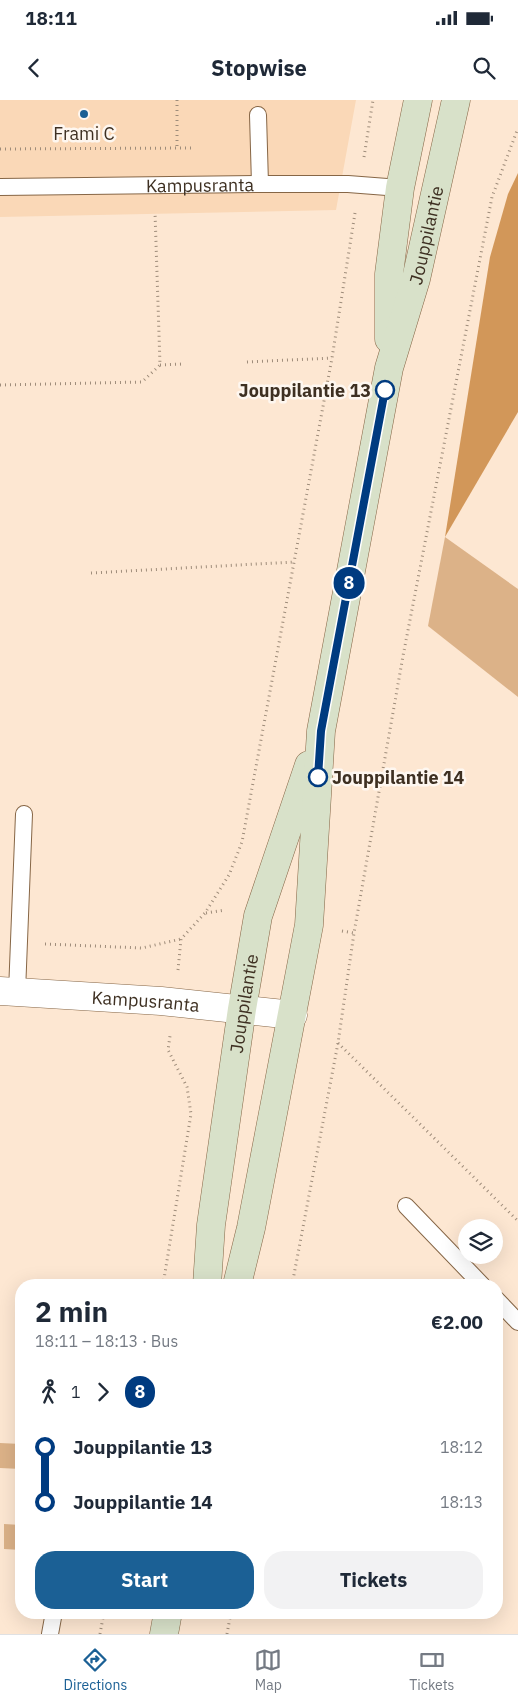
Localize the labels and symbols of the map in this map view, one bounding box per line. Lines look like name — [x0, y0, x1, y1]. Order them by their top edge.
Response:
marker: Frami C — [78, 108, 90, 120]
place label: Frami C — [53, 122, 115, 145]
street label: Kampusranta — [146, 173, 255, 197]
street label: Jouppilantie — [404, 183, 448, 287]
place label: Jouppilantie 13 — [239, 379, 371, 402]
marker: Jouppilantie 13 — [375, 380, 395, 400]
line badge: 8 — [333, 567, 365, 599]
place label: Jouppilantie 14 — [332, 766, 465, 789]
marker: Jouppilantie 14 — [308, 767, 328, 787]
street label: Jouppilantie — [224, 952, 263, 1055]
street label: Kampusranta — [91, 985, 201, 1017]

